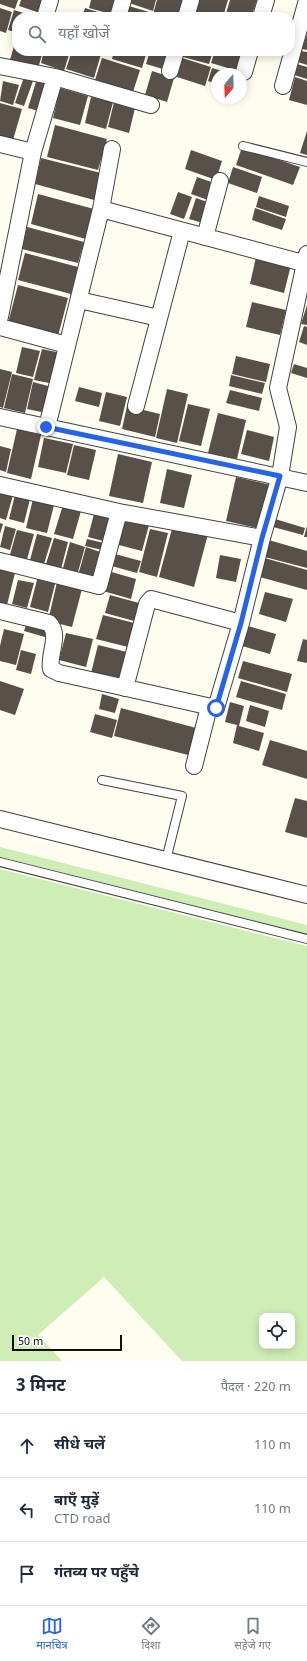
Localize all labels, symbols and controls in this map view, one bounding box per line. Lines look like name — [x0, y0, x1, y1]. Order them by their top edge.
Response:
search box — [12, 12, 295, 56]
icon: search — [26, 23, 48, 45]
text: यहाँ खोजें — [58, 25, 110, 44]
north arrow — [211, 68, 247, 104]
route end — [37, 418, 55, 436]
route start — [207, 699, 225, 717]
map controls — [259, 1313, 295, 1349]
button: locate — [259, 1313, 295, 1349]
scale bar — [12, 1333, 122, 1352]
text: 50 m — [18, 1335, 43, 1349]
text: 3 मिनट — [16, 1376, 66, 1398]
text: पैदल · 220 m — [221, 1379, 291, 1396]
icon: ahead — [16, 1435, 38, 1457]
text: सीधे चलें — [54, 1436, 105, 1455]
text: 110 m — [254, 1437, 291, 1454]
text: बाएँ मुड़ें — [54, 1492, 99, 1511]
icon: left — [16, 1499, 38, 1521]
text: 110 m — [254, 1501, 291, 1518]
text: CTD road — [54, 1511, 111, 1528]
icon: arrive — [16, 1563, 38, 1585]
text: गंतव्य पर पहुँचे — [54, 1564, 139, 1583]
tab: मानचित्र — [36, 1615, 68, 1653]
tab: दिशा — [140, 1615, 162, 1653]
tab: सहेजे गए — [234, 1615, 271, 1653]

